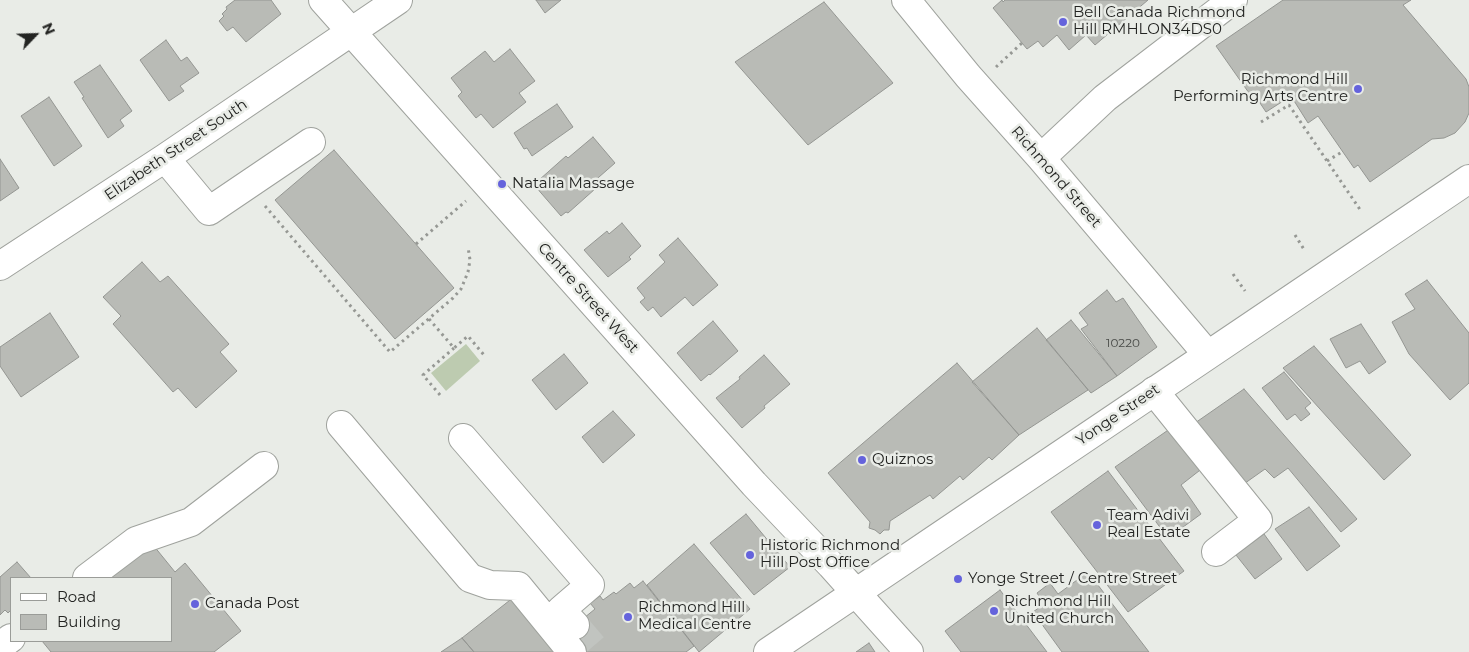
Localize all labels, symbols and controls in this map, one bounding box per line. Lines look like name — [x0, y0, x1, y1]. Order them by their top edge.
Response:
place label: Bell Canada Richmond Hill RMHLON34DS0 — [1073, 4, 1246, 39]
north arrow — [10, 10, 60, 60]
marker: Bell Canada Richmond Hill RMHLON34DS0 — [1057, 16, 1069, 28]
text: N — [38, 20, 59, 38]
place label: Richmond Hill Performing Arts Centre — [1173, 71, 1348, 106]
marker: Richmond Hill Performing Arts Centre — [1352, 83, 1364, 95]
street label: Elizabeth Street South — [101, 96, 251, 204]
street label: Richmond Street — [1007, 123, 1105, 231]
place label: Natalia Massage — [512, 175, 635, 193]
marker: Natalia Massage — [496, 178, 508, 190]
street label: Centre Street West — [534, 239, 642, 357]
house number: 10220 — [1106, 336, 1140, 350]
street label: Yonge Street — [1073, 380, 1163, 450]
place label: Quiznos — [872, 451, 933, 469]
marker: Quiznos — [856, 454, 868, 466]
place label: Team Adivi Real Estate — [1107, 507, 1190, 542]
marker: Team Adivi Real Estate — [1091, 519, 1103, 531]
place label: Historic Richmond Hill Post Office — [760, 537, 900, 572]
marker: Historic Richmond Hill Post Office — [744, 549, 756, 561]
place label: Yonge Street / Centre Street — [968, 570, 1177, 588]
marker: Yonge Street / Centre Street — [952, 573, 964, 585]
legend — [10, 577, 172, 642]
text: Road — [57, 587, 96, 606]
place label: Richmond Hill United Church — [1004, 593, 1114, 628]
place label: Canada Post — [205, 595, 300, 613]
marker: Canada Post — [189, 598, 201, 610]
place label: Richmond Hill Medical Centre — [638, 599, 751, 634]
marker: Richmond Hill United Church — [988, 605, 1000, 617]
marker: Richmond Hill Medical Centre — [622, 611, 634, 623]
text: Building — [57, 612, 121, 631]

